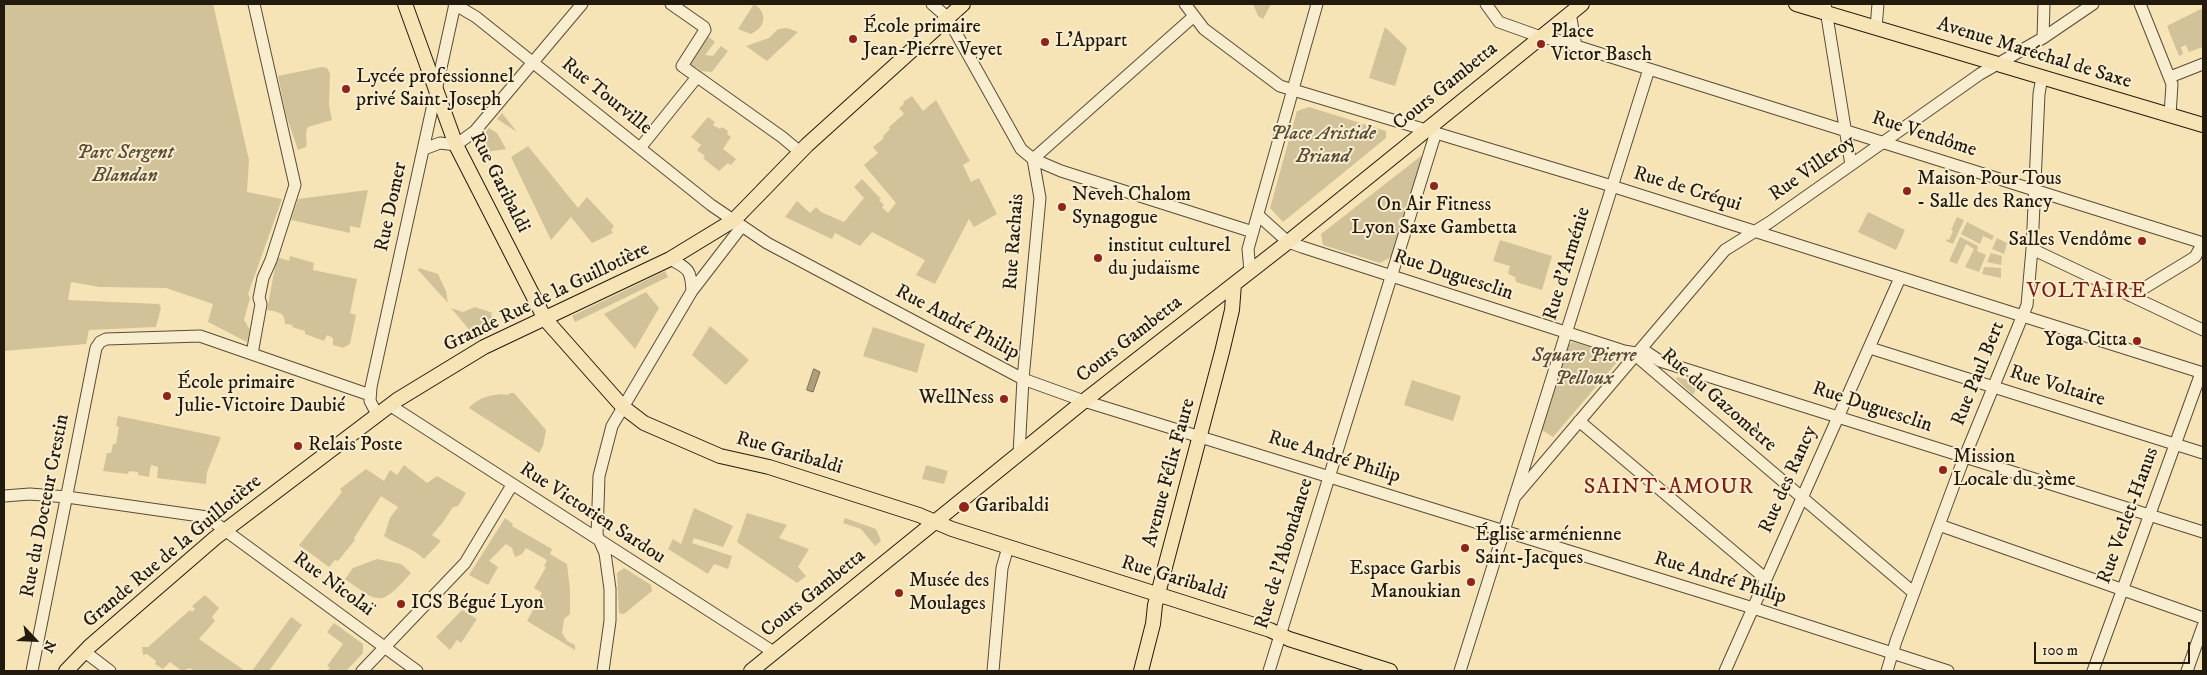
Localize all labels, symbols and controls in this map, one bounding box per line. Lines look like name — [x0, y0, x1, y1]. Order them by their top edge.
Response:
street label: Avenue Maréchal de Saxe — [1934, 13, 2134, 95]
place label: École primaire Jean-Pierre Veyet — [863, 16, 1003, 63]
place label: Place Victor Basch — [1551, 21, 1652, 68]
place label: L'Appart — [1055, 30, 1127, 54]
marker: École primaire Jean-Pierre Veyet — [847, 33, 859, 45]
marker: L'Appart — [1039, 36, 1051, 48]
street label: Cours Gambetta — [1389, 38, 1503, 136]
marker: Place Victor Basch — [1535, 38, 1547, 50]
street label: Rue Tourville — [556, 53, 656, 141]
place label: Lycée professionnel privé Saint-Joseph — [356, 66, 514, 113]
marker: Lycée professionnel privé Saint-Joseph — [340, 83, 352, 95]
street label: Rue Vendôme — [1869, 107, 1979, 163]
park label: Place Aristide Briand — [1270, 123, 1376, 170]
street label: Rue Garibaldi — [463, 129, 535, 237]
street label: Rue Villeroy — [1765, 130, 1861, 208]
park label: Parc Sergent Blandan — [76, 142, 174, 189]
street label: Rue Domer — [371, 160, 413, 254]
street label: Rue de Créqui — [1630, 162, 1744, 218]
place label: Maison Pour Tous - Salle des Rancy — [1917, 168, 2062, 215]
marker: On Air Fitness Lyon Saxe Gambetta — [1428, 180, 1440, 192]
place label: Neveh Chalom Synagogue — [1072, 184, 1191, 231]
marker: Maison Pour Tous - Salle des Rancy — [1901, 185, 1913, 197]
street label: Rue Rachais — [1000, 193, 1030, 291]
place label: On Air Fitness Lyon Saxe Gambetta — [1351, 194, 1517, 241]
marker: Neveh Chalom Synagogue — [1056, 201, 1068, 213]
street label: Rue d’Arménie — [1539, 204, 1597, 324]
place label: Salles Vendôme — [2009, 229, 2132, 253]
place label: institut culturel du judaïsme — [1108, 235, 1231, 282]
marker: Salles Vendôme — [2136, 235, 2148, 247]
street label: Grande Rue de la Guillotière — [440, 238, 654, 358]
street label: Rue Duguesclin — [1390, 245, 1516, 307]
marker: institut culturel du judaïsme — [1092, 252, 1104, 264]
district label: VOLTAIRE — [2026, 279, 2148, 305]
street label: Rue André Philip — [891, 280, 1023, 366]
street label: Cours Gambetta — [1072, 291, 1188, 389]
street label: Rue Paul Bert — [1947, 318, 2011, 430]
place label: Yoga Citta — [2044, 329, 2127, 353]
marker: Yoga Citta — [2131, 335, 2143, 347]
street label: Rue du Gazomètre — [1655, 344, 1781, 458]
park label: Square Pierre Pelloux — [1532, 345, 1636, 392]
street label: Rue Voltaire — [2006, 361, 2108, 413]
place label: École primaire Julie-Victoire Daubié — [177, 372, 345, 419]
street label: Rue Duguesclin — [1809, 377, 1935, 439]
place label: WellNess — [919, 387, 994, 411]
marker: École primaire Julie-Victoire Daubié — [161, 390, 173, 402]
marker: WellNess — [998, 393, 1010, 405]
street label: Avenue Félix Faure — [1139, 396, 1201, 550]
street label: Rue du Docteur Crestin — [16, 412, 76, 600]
street label: Rue des Rancy — [1755, 423, 1823, 537]
street label: Rue André Philip — [1265, 426, 1403, 490]
street label: Rue Garibaldi — [733, 427, 845, 481]
place label: Relais Poste — [308, 434, 402, 458]
marker: Relais Poste — [292, 440, 304, 452]
street label: Rue Verlet-Hanus — [2093, 444, 2165, 588]
place label: Mission Locale du 3ème — [1953, 446, 2076, 493]
street label: Rue Victorien Sardou — [515, 458, 669, 570]
marker: Mission Locale du 3ème — [1937, 464, 1949, 476]
street label: Grande Rue de la Guillotière — [79, 470, 267, 634]
district label: SAINT-AMOUR — [1582, 475, 1756, 501]
street label: Rue de l'Abondance — [1251, 476, 1319, 632]
place label: Garibaldi — [975, 495, 1049, 519]
marker: Garibaldi — [957, 500, 971, 514]
place label: Église arménienne Saint-Jacques — [1475, 524, 1621, 571]
marker: Église arménienne Saint-Jacques — [1459, 542, 1471, 554]
street label: Cours Gambetta — [757, 545, 871, 643]
street label: Rue André Philip — [1651, 547, 1789, 611]
street label: Rue Nicolaï — [288, 548, 378, 622]
street label: Rue Garibaldi — [1118, 552, 1230, 606]
place label: Espace Garbis Manoukian — [1349, 558, 1461, 605]
place label: Musée des Moulages — [909, 570, 989, 617]
marker: Espace Garbis Manoukian — [1465, 576, 1477, 588]
marker: Musée des Moulages — [893, 587, 905, 599]
place label: ICS Bégué Lyon — [411, 592, 544, 616]
marker: ICS Bégué Lyon — [395, 598, 407, 610]
north arrow — [10, 615, 60, 665]
scale bar — [2037, 632, 2193, 664]
text: N — [38, 637, 59, 655]
text: 100 m — [2042, 641, 2078, 660]

